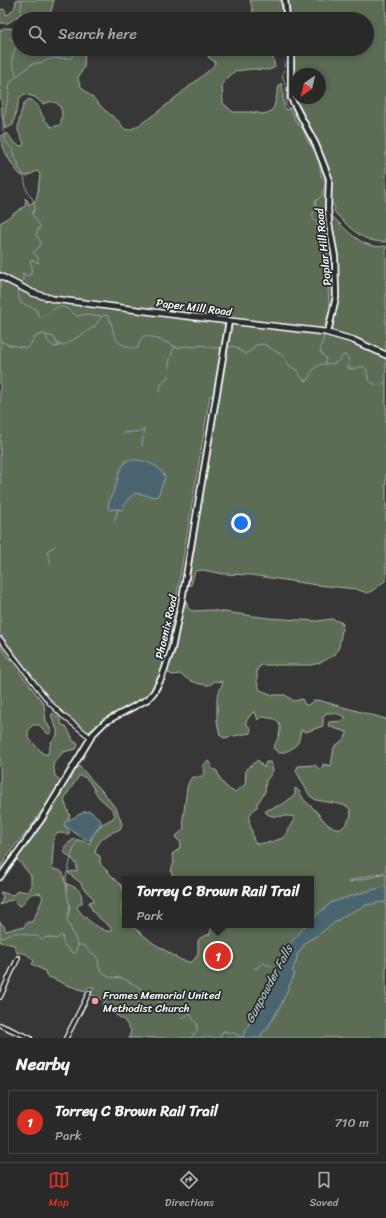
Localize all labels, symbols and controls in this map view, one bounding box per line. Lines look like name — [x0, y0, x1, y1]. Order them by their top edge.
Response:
search box — [12, 12, 374, 56]
text: Search here — [58, 21, 137, 47]
icon: search — [26, 23, 48, 45]
north arrow — [290, 68, 326, 104]
street label: Poplar Hill Road — [310, 206, 337, 287]
street label: Paper Mill Road — [155, 293, 234, 322]
your location — [231, 513, 251, 533]
street label: Phoenix Road — [150, 592, 183, 661]
popup — [122, 876, 314, 928]
text: Torrey C Brown Rail Trail — [136, 878, 300, 904]
text: Park — [136, 904, 163, 927]
water label: Gunpowder Falls — [239, 939, 300, 1027]
pin: 1 — [205, 941, 231, 971]
place label: Frames Memorial United Methodist Church — [103, 986, 222, 1018]
marker: Frames Memorial United Methodist Church — [90, 996, 100, 1006]
text: Nearby — [16, 1049, 70, 1079]
text: Torrey C Brown Rail Trail — [55, 1098, 218, 1124]
text: 1 — [27, 1111, 33, 1134]
text: 710 m — [334, 1111, 369, 1134]
text: Park — [55, 1124, 82, 1147]
tab: Map — [48, 1169, 70, 1212]
tab: Directions — [165, 1169, 214, 1212]
tab: Saved — [309, 1169, 338, 1212]

